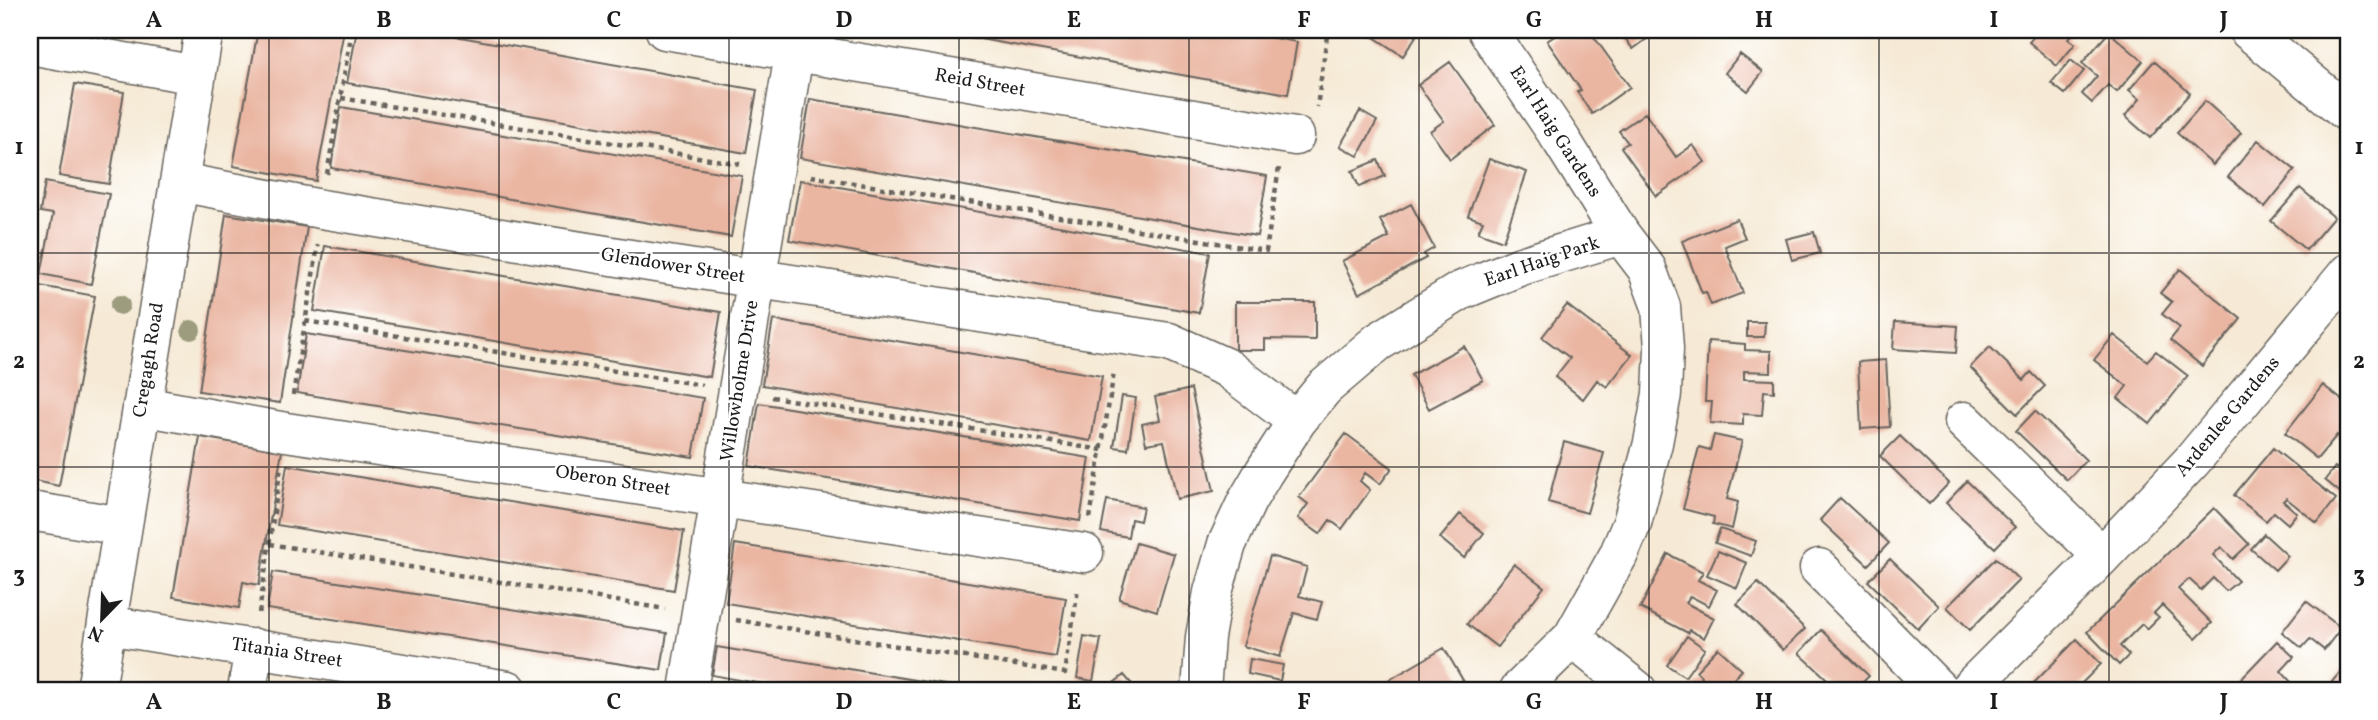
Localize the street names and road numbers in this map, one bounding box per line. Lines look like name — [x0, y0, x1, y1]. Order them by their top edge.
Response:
street label: Earl Haig Gardens — [1503, 61, 1607, 203]
street label: Reid Street — [933, 62, 1028, 104]
street label: Earl Haig Park — [1481, 230, 1603, 294]
street label: Glendower Street — [599, 242, 747, 290]
street label: Willowholme Drive — [714, 298, 766, 464]
street label: Cregagh Road — [127, 301, 171, 419]
street label: Ardenlee Gardens — [2170, 351, 2286, 483]
street label: Oberon Street — [554, 459, 673, 503]
street label: Titania Street — [230, 631, 345, 675]

